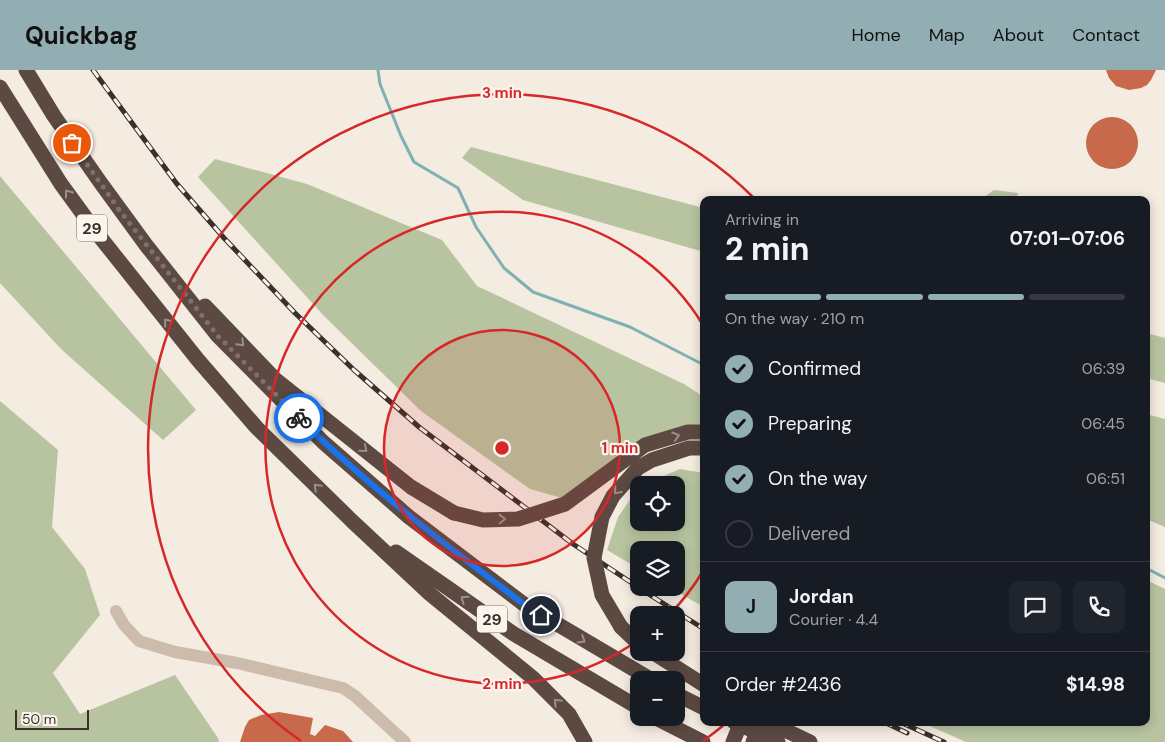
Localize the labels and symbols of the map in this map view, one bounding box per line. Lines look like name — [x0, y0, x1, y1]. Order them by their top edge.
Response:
text: 3 min — [482, 83, 522, 103]
pin — [51, 122, 93, 164]
one-way arrow — [65, 189, 74, 199]
road number: 29 — [77, 214, 107, 242]
one-way arrow — [164, 318, 173, 327]
one-way arrow — [235, 337, 244, 346]
courier — [274, 393, 324, 443]
one-way arrow — [672, 431, 680, 441]
text: 1 min — [602, 438, 638, 458]
centre of rings — [493, 439, 511, 457]
one-way arrow — [358, 444, 367, 452]
one-way arrow — [314, 484, 323, 493]
one-way arrow — [615, 485, 623, 494]
one-way arrow — [498, 514, 506, 524]
pin — [520, 594, 562, 636]
one-way arrow — [460, 596, 469, 605]
road number: 29 — [477, 606, 507, 632]
one-way arrow — [577, 633, 586, 643]
text: 2 min — [482, 674, 522, 694]
one-way arrow — [554, 699, 563, 708]
scale bar — [15, 707, 89, 730]

